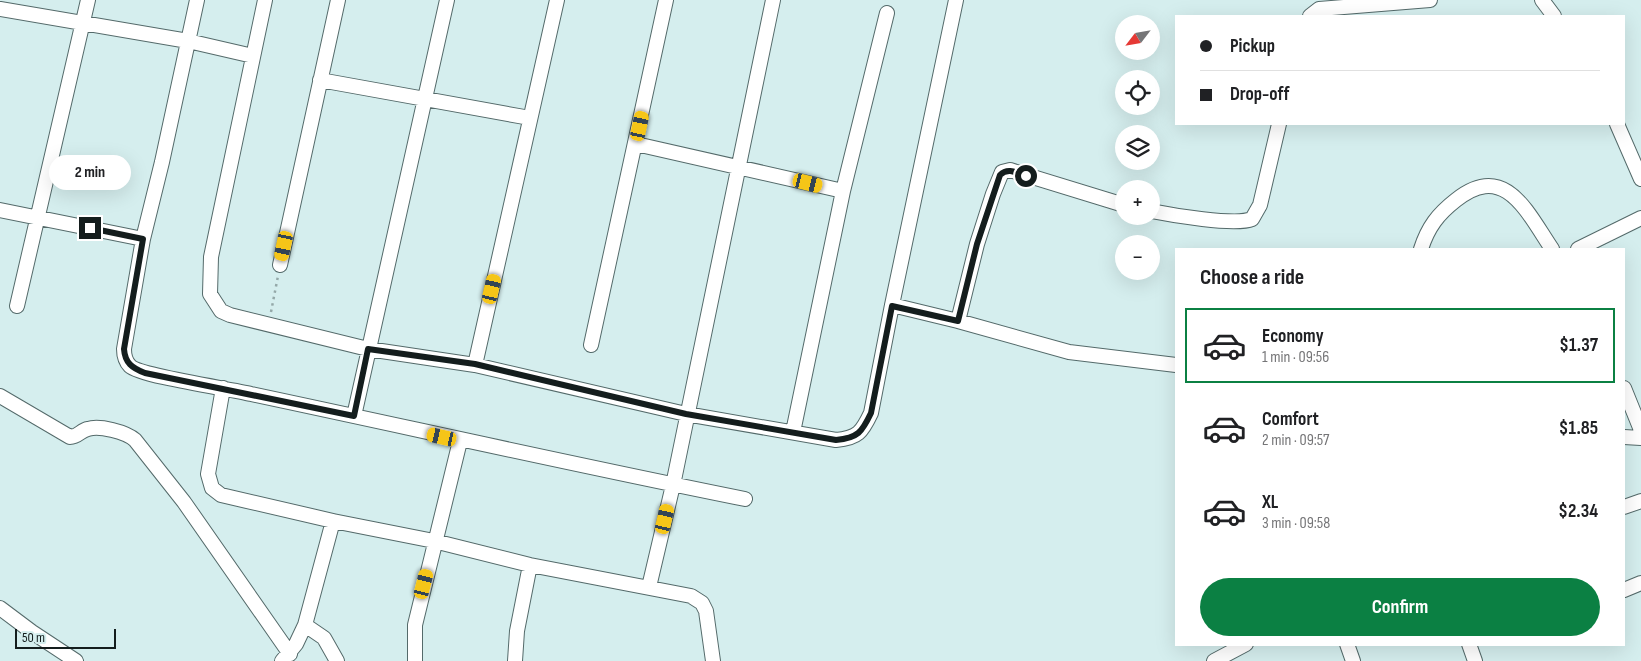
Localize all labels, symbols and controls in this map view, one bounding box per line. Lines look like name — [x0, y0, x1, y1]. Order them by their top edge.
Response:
north arrow — [1115, 15, 1160, 60]
map controls — [1115, 15, 1160, 280]
text: Pickup — [1230, 35, 1275, 58]
button: locate — [1115, 70, 1160, 115]
text: Drop-off — [1230, 83, 1290, 106]
car — [629, 110, 650, 142]
button: layers — [1115, 125, 1160, 170]
callout: 2 min — [49, 156, 131, 190]
text: 2 min — [75, 163, 105, 182]
route start — [1015, 165, 1037, 187]
car — [791, 172, 824, 194]
button: + — [1115, 180, 1160, 225]
route end — [79, 217, 101, 239]
car — [273, 230, 294, 262]
button: − — [1115, 235, 1160, 280]
text: Choose a ride — [1200, 264, 1304, 291]
car — [481, 273, 502, 305]
icon: car — [1202, 323, 1247, 368]
text: Economy — [1262, 325, 1324, 348]
text: $1.37 — [1559, 334, 1598, 357]
text: 1 min · 09:56 — [1262, 348, 1329, 367]
icon: car — [1202, 406, 1247, 451]
text: Comfort — [1262, 408, 1319, 431]
text: $1.85 — [1559, 417, 1598, 440]
car — [425, 426, 458, 448]
text: 2 min · 09:57 — [1262, 431, 1330, 450]
icon: car — [1202, 489, 1247, 534]
text: XL — [1262, 491, 1278, 514]
text: $2.34 — [1558, 500, 1598, 523]
car — [654, 503, 675, 535]
text: 3 min · 09:58 — [1262, 514, 1330, 533]
car — [413, 568, 434, 600]
button: Confirm — [1200, 578, 1600, 636]
scale bar — [15, 626, 116, 649]
text: 50 m — [22, 629, 45, 646]

